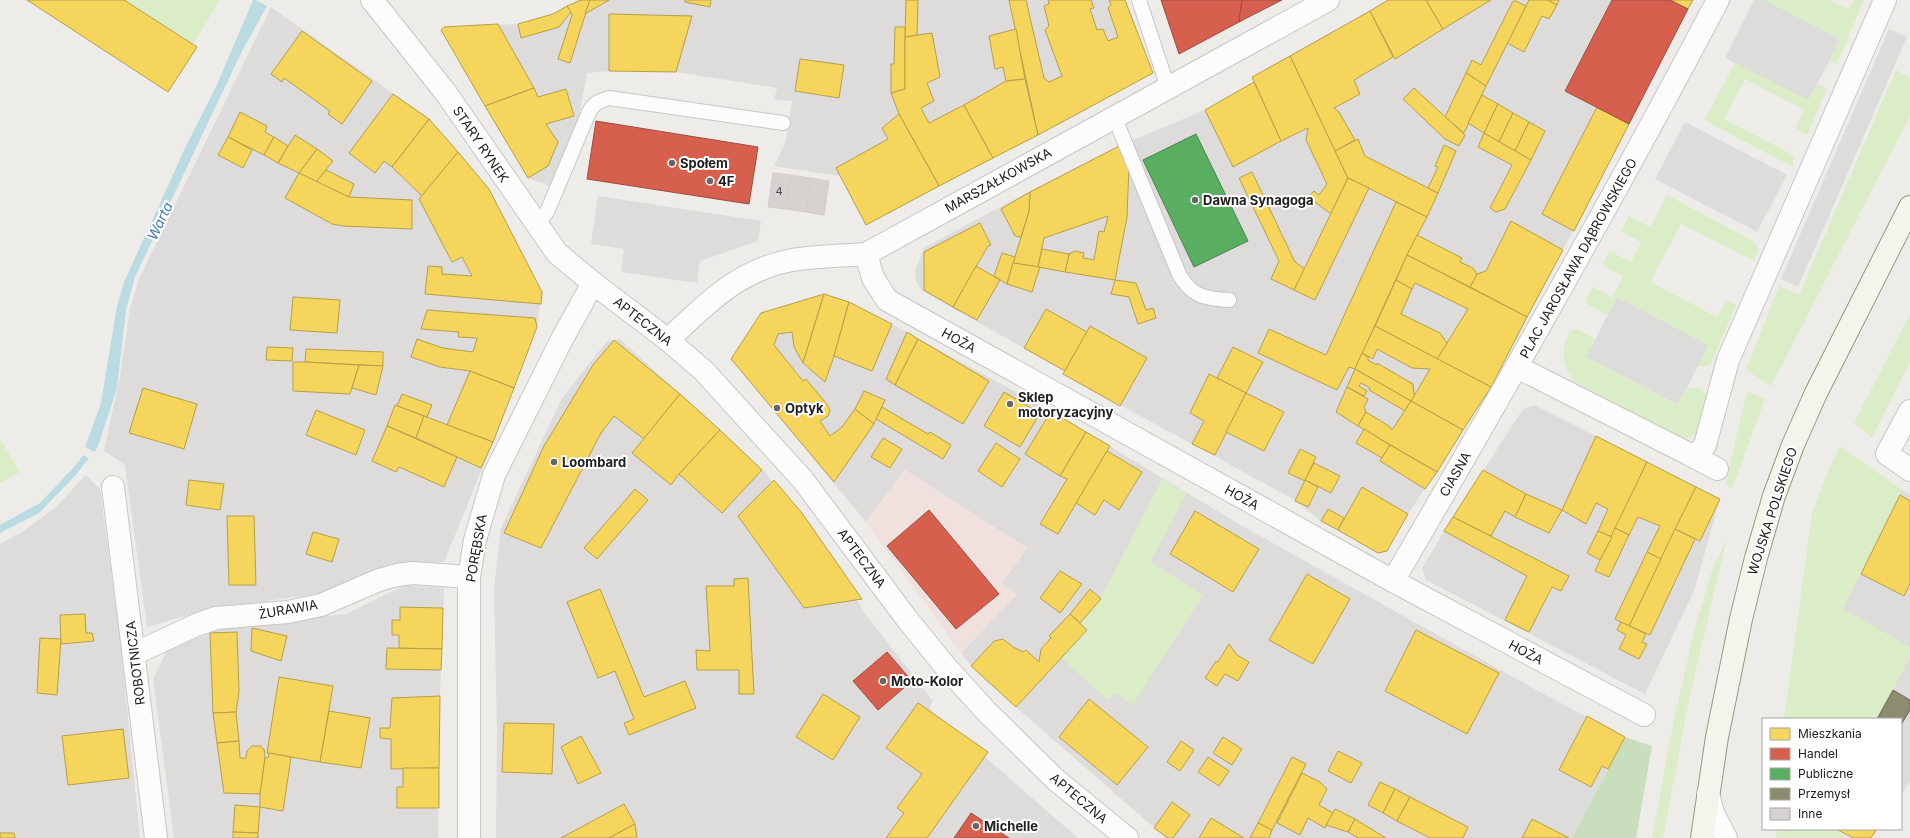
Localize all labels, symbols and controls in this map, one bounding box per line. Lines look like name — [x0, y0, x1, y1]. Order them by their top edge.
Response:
street label: STARY RYNEK — [450, 103, 512, 185]
street label: MARSZAŁKOWSKA — [942, 144, 1054, 216]
place label: Społem — [680, 155, 728, 171]
street label: PLAC JAROSŁAWA DĄBROWSKIEGO — [1516, 155, 1640, 361]
marker: Społem — [667, 158, 677, 168]
place label: 4F — [718, 173, 735, 189]
marker: 4F — [705, 176, 715, 186]
house number: 4 — [775, 184, 783, 198]
place label: Dawna Synagoga — [1203, 192, 1314, 208]
marker: Dawna Synagoga — [1190, 195, 1200, 205]
water label: Warta — [143, 199, 176, 243]
street label: APTECZNA — [611, 293, 675, 349]
street label: HOŻA — [939, 324, 979, 356]
place label: Sklep motoryzacyjny — [1018, 389, 1113, 420]
marker: Sklep motoryzacyjny — [1005, 399, 1015, 409]
place label: Optyk — [785, 400, 824, 416]
marker: Optyk — [772, 403, 782, 413]
street label: WOJSKA POLSKIEGO — [1744, 445, 1800, 577]
street label: CIASNA — [1436, 449, 1474, 499]
place label: Loombard — [562, 454, 626, 470]
marker: Loombard — [549, 457, 559, 467]
street label: HOŻA — [1222, 481, 1262, 513]
street label: PORĘBSKA — [462, 513, 490, 583]
street label: APTECZNA — [835, 525, 889, 591]
street label: ŻURAWIA — [257, 596, 319, 622]
street label: ROBOTNICZA — [122, 620, 148, 706]
street label: HOŻA — [1506, 636, 1546, 668]
place label: Moto-Kolor — [891, 673, 964, 689]
marker: Moto-Kolor — [878, 676, 888, 686]
legend — [1762, 718, 1902, 830]
text: Mieszkania — [1798, 726, 1862, 741]
text: Handel — [1798, 746, 1838, 761]
text: Publiczne — [1798, 766, 1853, 781]
street label: APTECZNA — [1047, 769, 1111, 827]
text: Przemysł — [1798, 786, 1850, 801]
text: Inne — [1798, 806, 1822, 821]
place label: Michelle — [984, 818, 1038, 834]
marker: Michelle — [971, 821, 981, 831]

